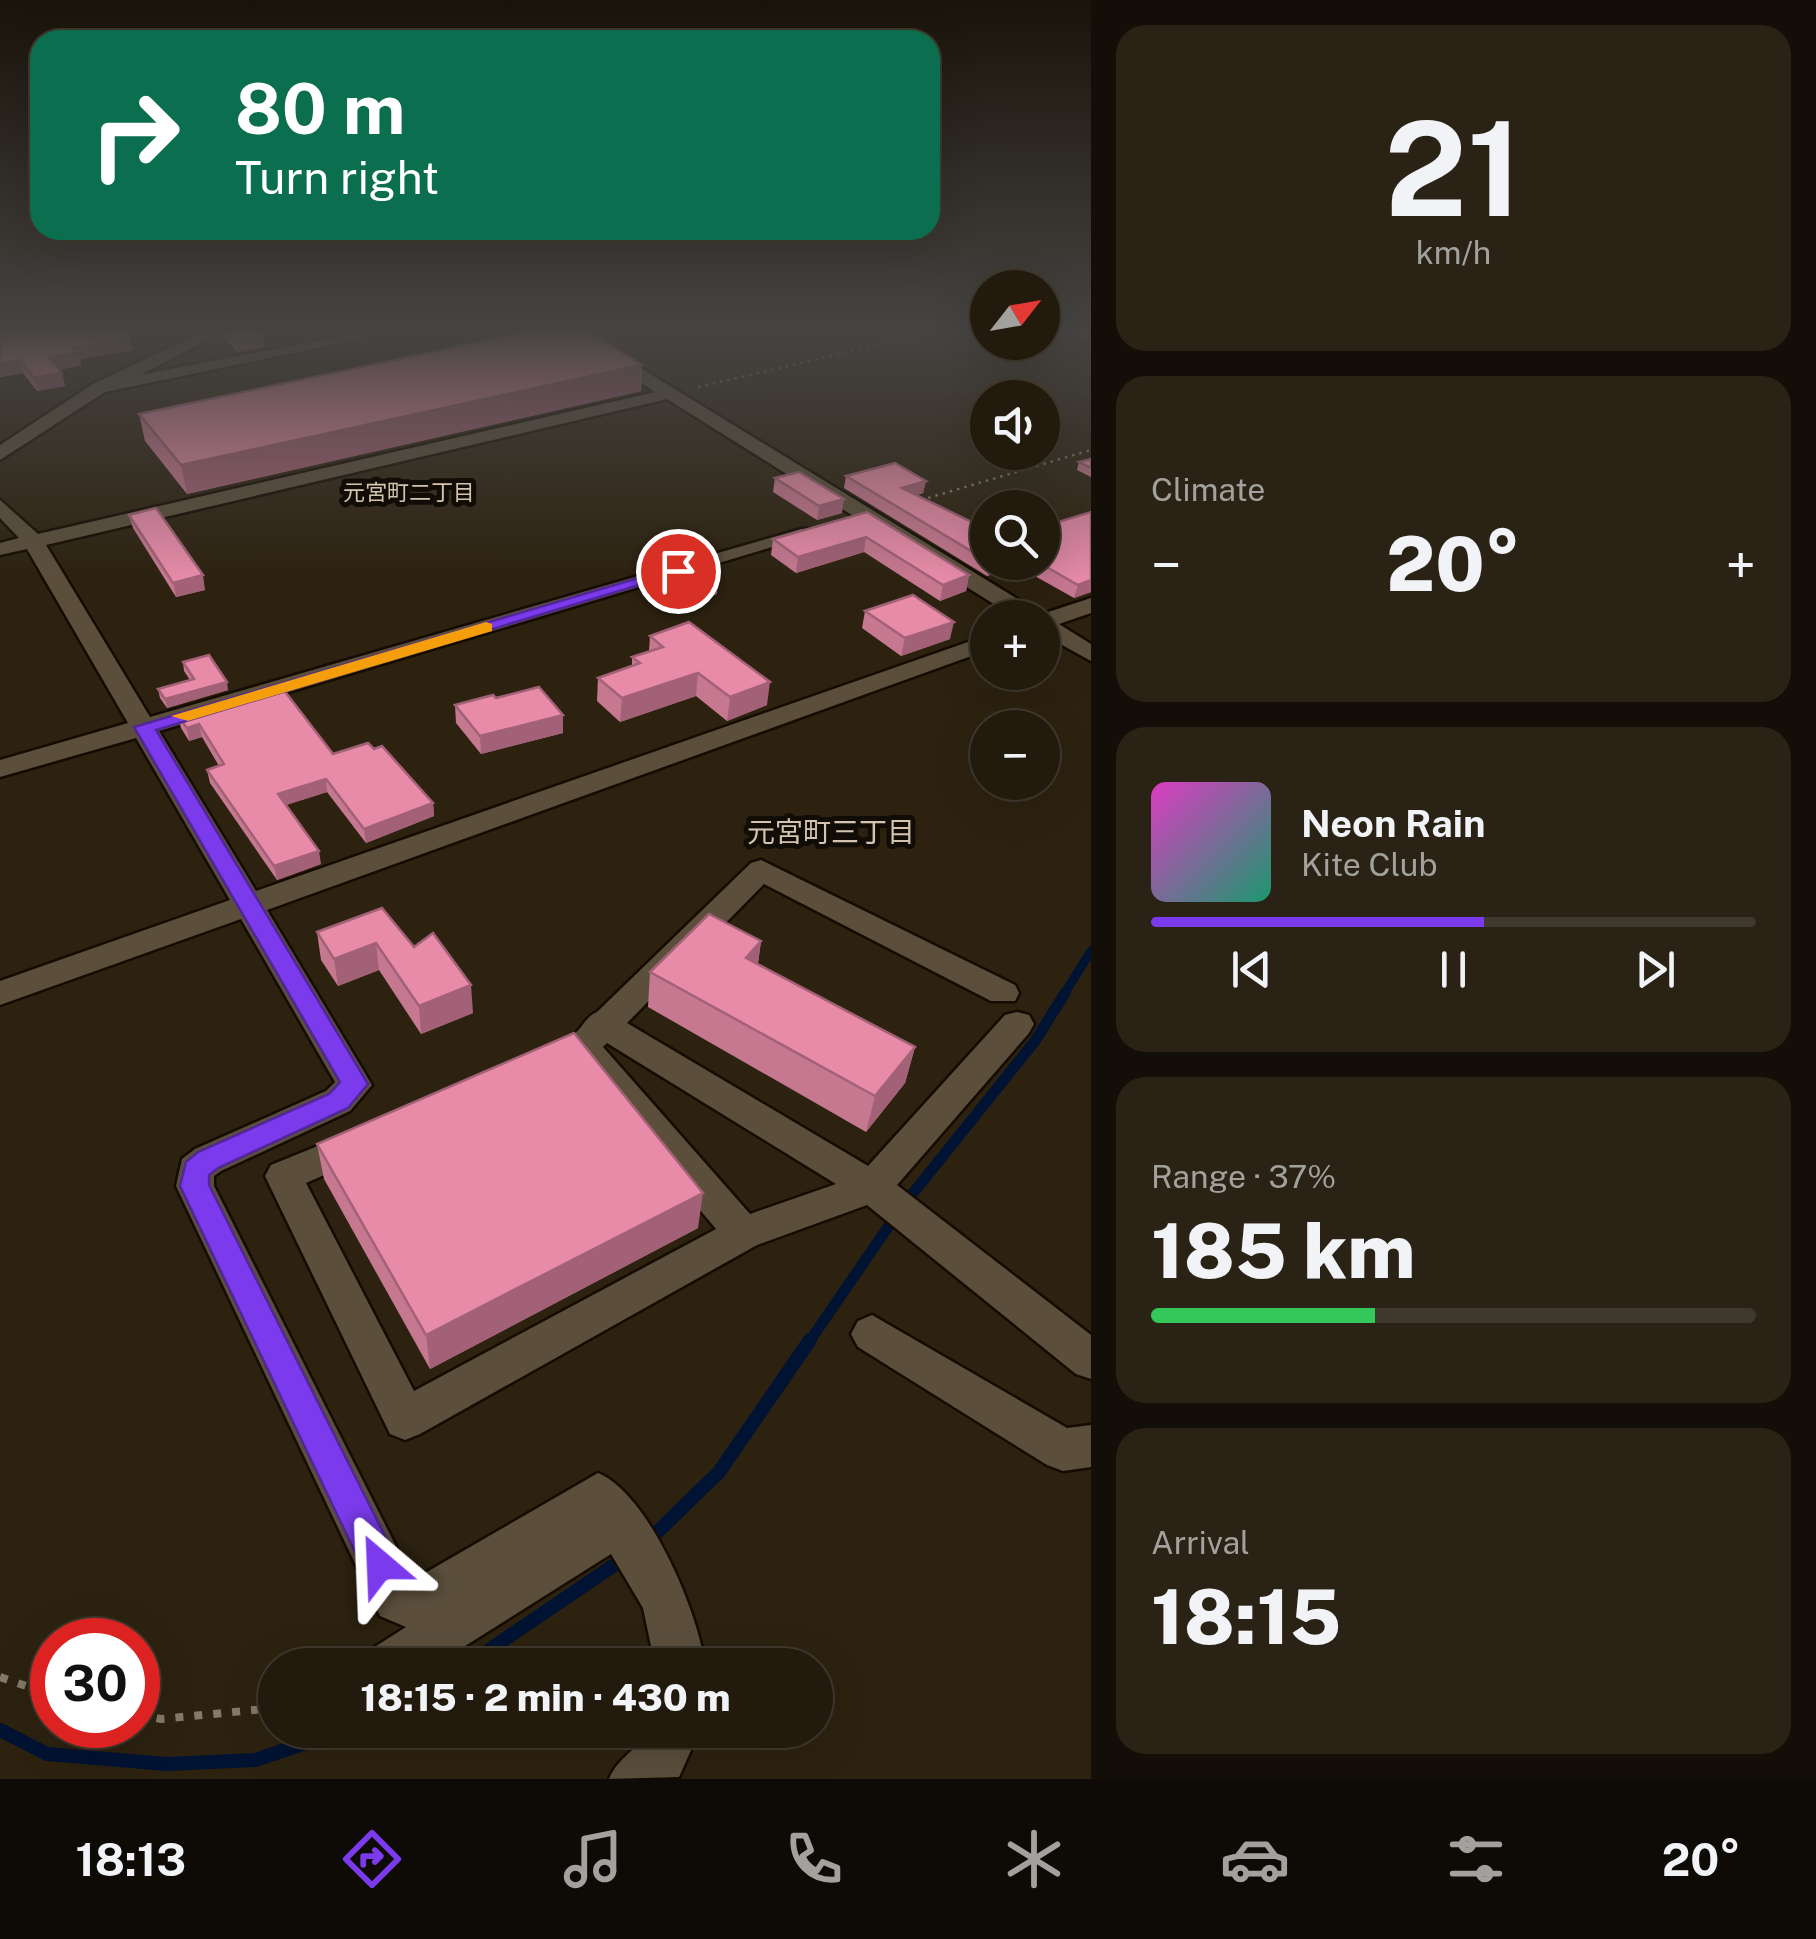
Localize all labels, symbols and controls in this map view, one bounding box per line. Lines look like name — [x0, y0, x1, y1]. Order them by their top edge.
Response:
text: 80 m — [235, 67, 405, 150]
icon: right — [70, 70, 200, 200]
text: 21 — [1384, 93, 1523, 245]
text: Turn right — [235, 151, 439, 204]
text: km/h — [1416, 234, 1491, 271]
north arrow — [970, 270, 1060, 360]
map controls — [970, 270, 1060, 800]
button: sound — [970, 380, 1060, 470]
text: Climate — [1151, 471, 1265, 508]
district label: 元宮町二丁目 — [343, 479, 475, 505]
button: search — [970, 490, 1060, 580]
text: 20° — [1386, 520, 1521, 608]
pin — [636, 529, 721, 614]
text: − — [1151, 533, 1182, 597]
text: + — [1725, 533, 1756, 597]
icon: arrive — [651, 544, 706, 599]
button: + — [970, 600, 1060, 690]
button: − — [970, 710, 1060, 800]
text: Neon Rain — [1301, 801, 1485, 846]
district label: 元宮町三丁目 — [747, 815, 915, 848]
text: Kite Club — [1301, 846, 1438, 883]
icon: previous — [1224, 942, 1279, 997]
icon: pause — [1426, 942, 1481, 997]
icon: next — [1628, 942, 1683, 997]
text: Range · 37% — [1151, 1158, 1336, 1195]
text: 185 km — [1151, 1207, 1415, 1295]
position arrow — [328, 1513, 432, 1617]
text: Arrival — [1151, 1524, 1250, 1561]
text: 18:15 — [1151, 1573, 1341, 1661]
speed limit sign: 30 — [30, 1618, 160, 1748]
text: 18:15 · 2 min · 430 m — [360, 1675, 731, 1720]
icon: directions — [337, 1824, 407, 1894]
icon: music — [558, 1824, 628, 1894]
icon: phone — [779, 1824, 849, 1894]
icon: climate — [999, 1824, 1069, 1894]
icon: car — [1220, 1824, 1290, 1894]
icon: filters — [1441, 1824, 1511, 1894]
text: 18:13 — [75, 1833, 186, 1886]
text: 20° — [1662, 1833, 1741, 1886]

